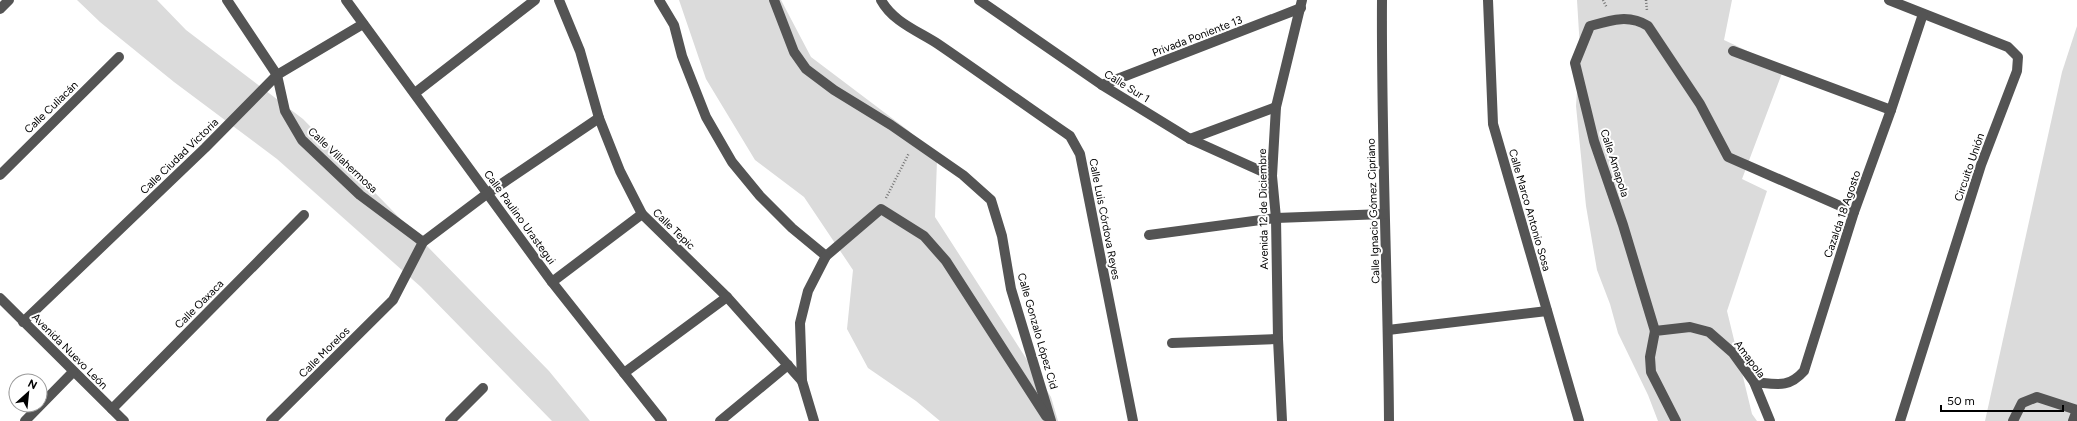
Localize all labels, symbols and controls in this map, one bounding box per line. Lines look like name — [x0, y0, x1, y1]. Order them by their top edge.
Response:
street label: Privada Poniente 13 — [1150, 13, 1244, 60]
street label: Calle Sur 1 — [1102, 67, 1152, 105]
street label: Calle Culiacán — [22, 79, 81, 136]
street label: Calle Ciudad Victoria — [138, 116, 221, 197]
street label: Calle Villahermosa — [305, 125, 380, 196]
street label: Calle Amapola — [1597, 128, 1632, 199]
street label: Circuito Unión — [1952, 131, 1987, 203]
street label: Calle Ignacio Gómez Cipriano — [1364, 138, 1383, 284]
street label: Avenida 12 de Diciembre — [1256, 148, 1271, 270]
street label: Calle Marco Antonio Sosa — [1506, 148, 1553, 273]
street label: Calle Luis Córdova Reyes — [1086, 157, 1123, 281]
street label: Calle Paulino Urastegui — [481, 168, 558, 267]
street label: Cazalda 18 Agosto — [1821, 169, 1864, 260]
street label: Calle Tepic — [650, 206, 697, 253]
street label: Calle Gonzalo López Cid — [1015, 272, 1060, 391]
street label: Calle Oaxaca — [172, 277, 226, 331]
street label: Avenida Nuevo León — [29, 310, 111, 392]
street label: Calle Morelos — [296, 324, 352, 380]
street label: Amapola — [1731, 338, 1768, 381]
north arrow — [8, 373, 48, 413]
scale bar — [1941, 387, 2063, 413]
text: 50 m — [1947, 394, 1975, 408]

